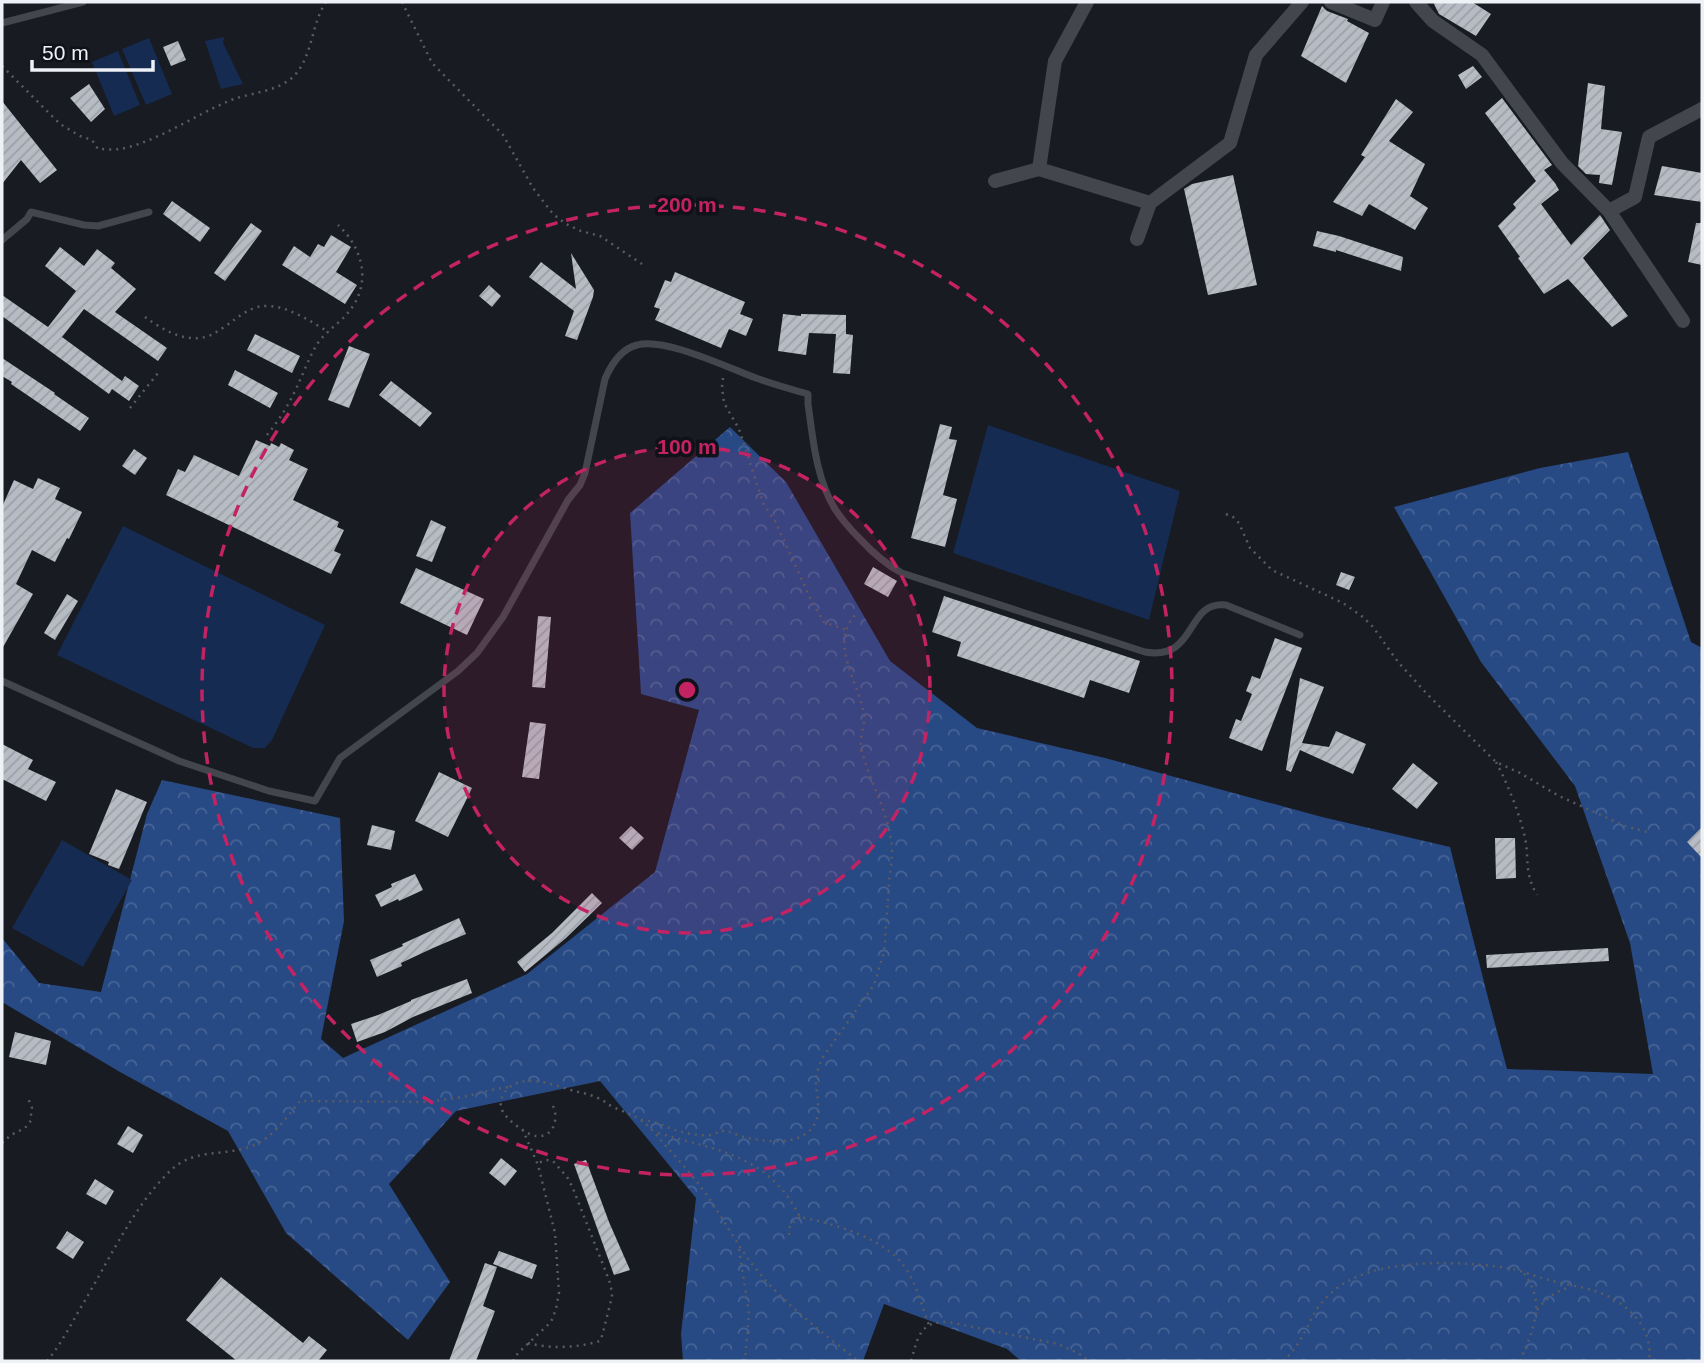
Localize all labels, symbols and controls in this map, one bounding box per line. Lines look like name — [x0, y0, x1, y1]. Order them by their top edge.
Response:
scale bar — [32, 28, 152, 72]
text: 50 m — [42, 41, 89, 64]
text: 200 m — [657, 193, 717, 216]
text: 100 m — [657, 435, 717, 458]
centre of rings — [675, 678, 699, 702]

